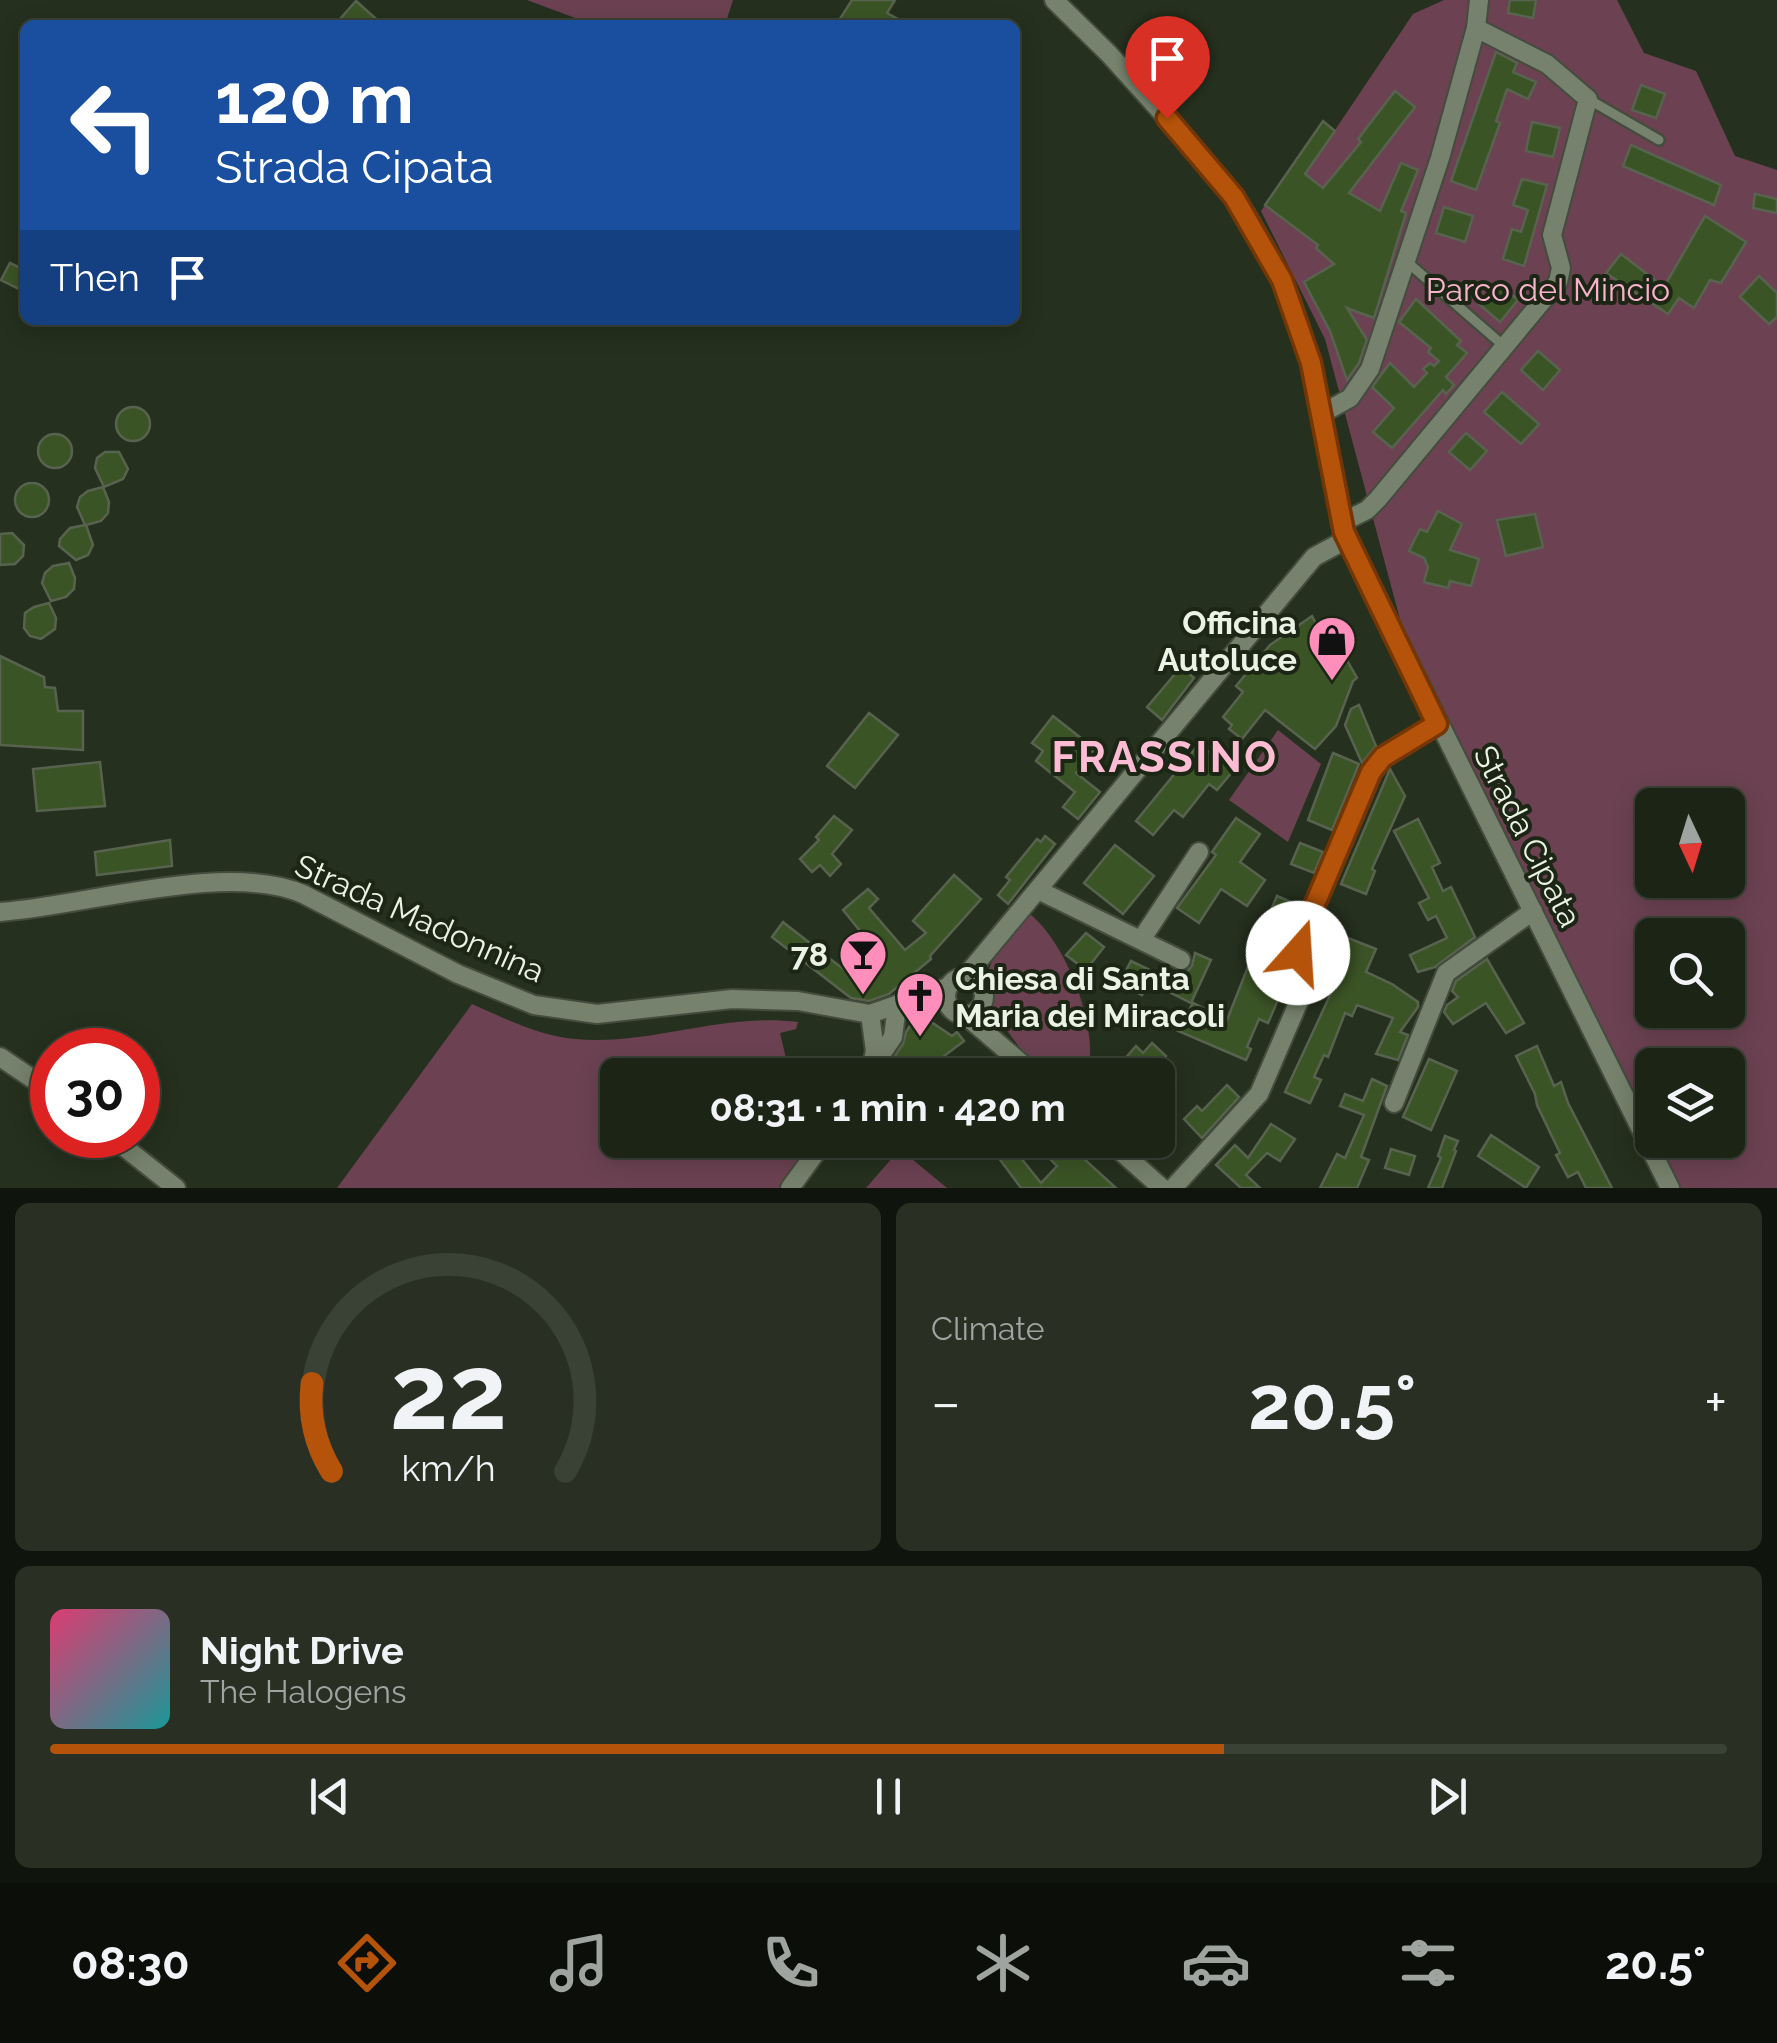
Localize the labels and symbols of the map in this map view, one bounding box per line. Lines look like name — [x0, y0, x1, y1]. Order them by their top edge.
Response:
pin — [1125, 16, 1210, 119]
park label: Parco del Mincio — [1426, 271, 1670, 308]
place label: Officina Autoluce — [1158, 604, 1297, 678]
shop icon: Officina Autoluce — [1306, 614, 1358, 682]
district label: FRASSINO — [1051, 733, 1279, 782]
street label: Strada Cipata — [1467, 739, 1589, 933]
north arrow — [1635, 788, 1745, 898]
street label: Strada Madonnina — [290, 846, 550, 990]
position arrow — [1246, 901, 1350, 1005]
bar icon: 78 — [837, 928, 889, 996]
place label: 78 — [791, 936, 828, 973]
place label: Chiesa di Santa Maria dei Miracoli — [955, 960, 1225, 1034]
church icon: Chiesa di Santa Maria dei Miracoli — [894, 970, 946, 1038]
speed limit sign: 30 — [30, 1028, 160, 1158]

